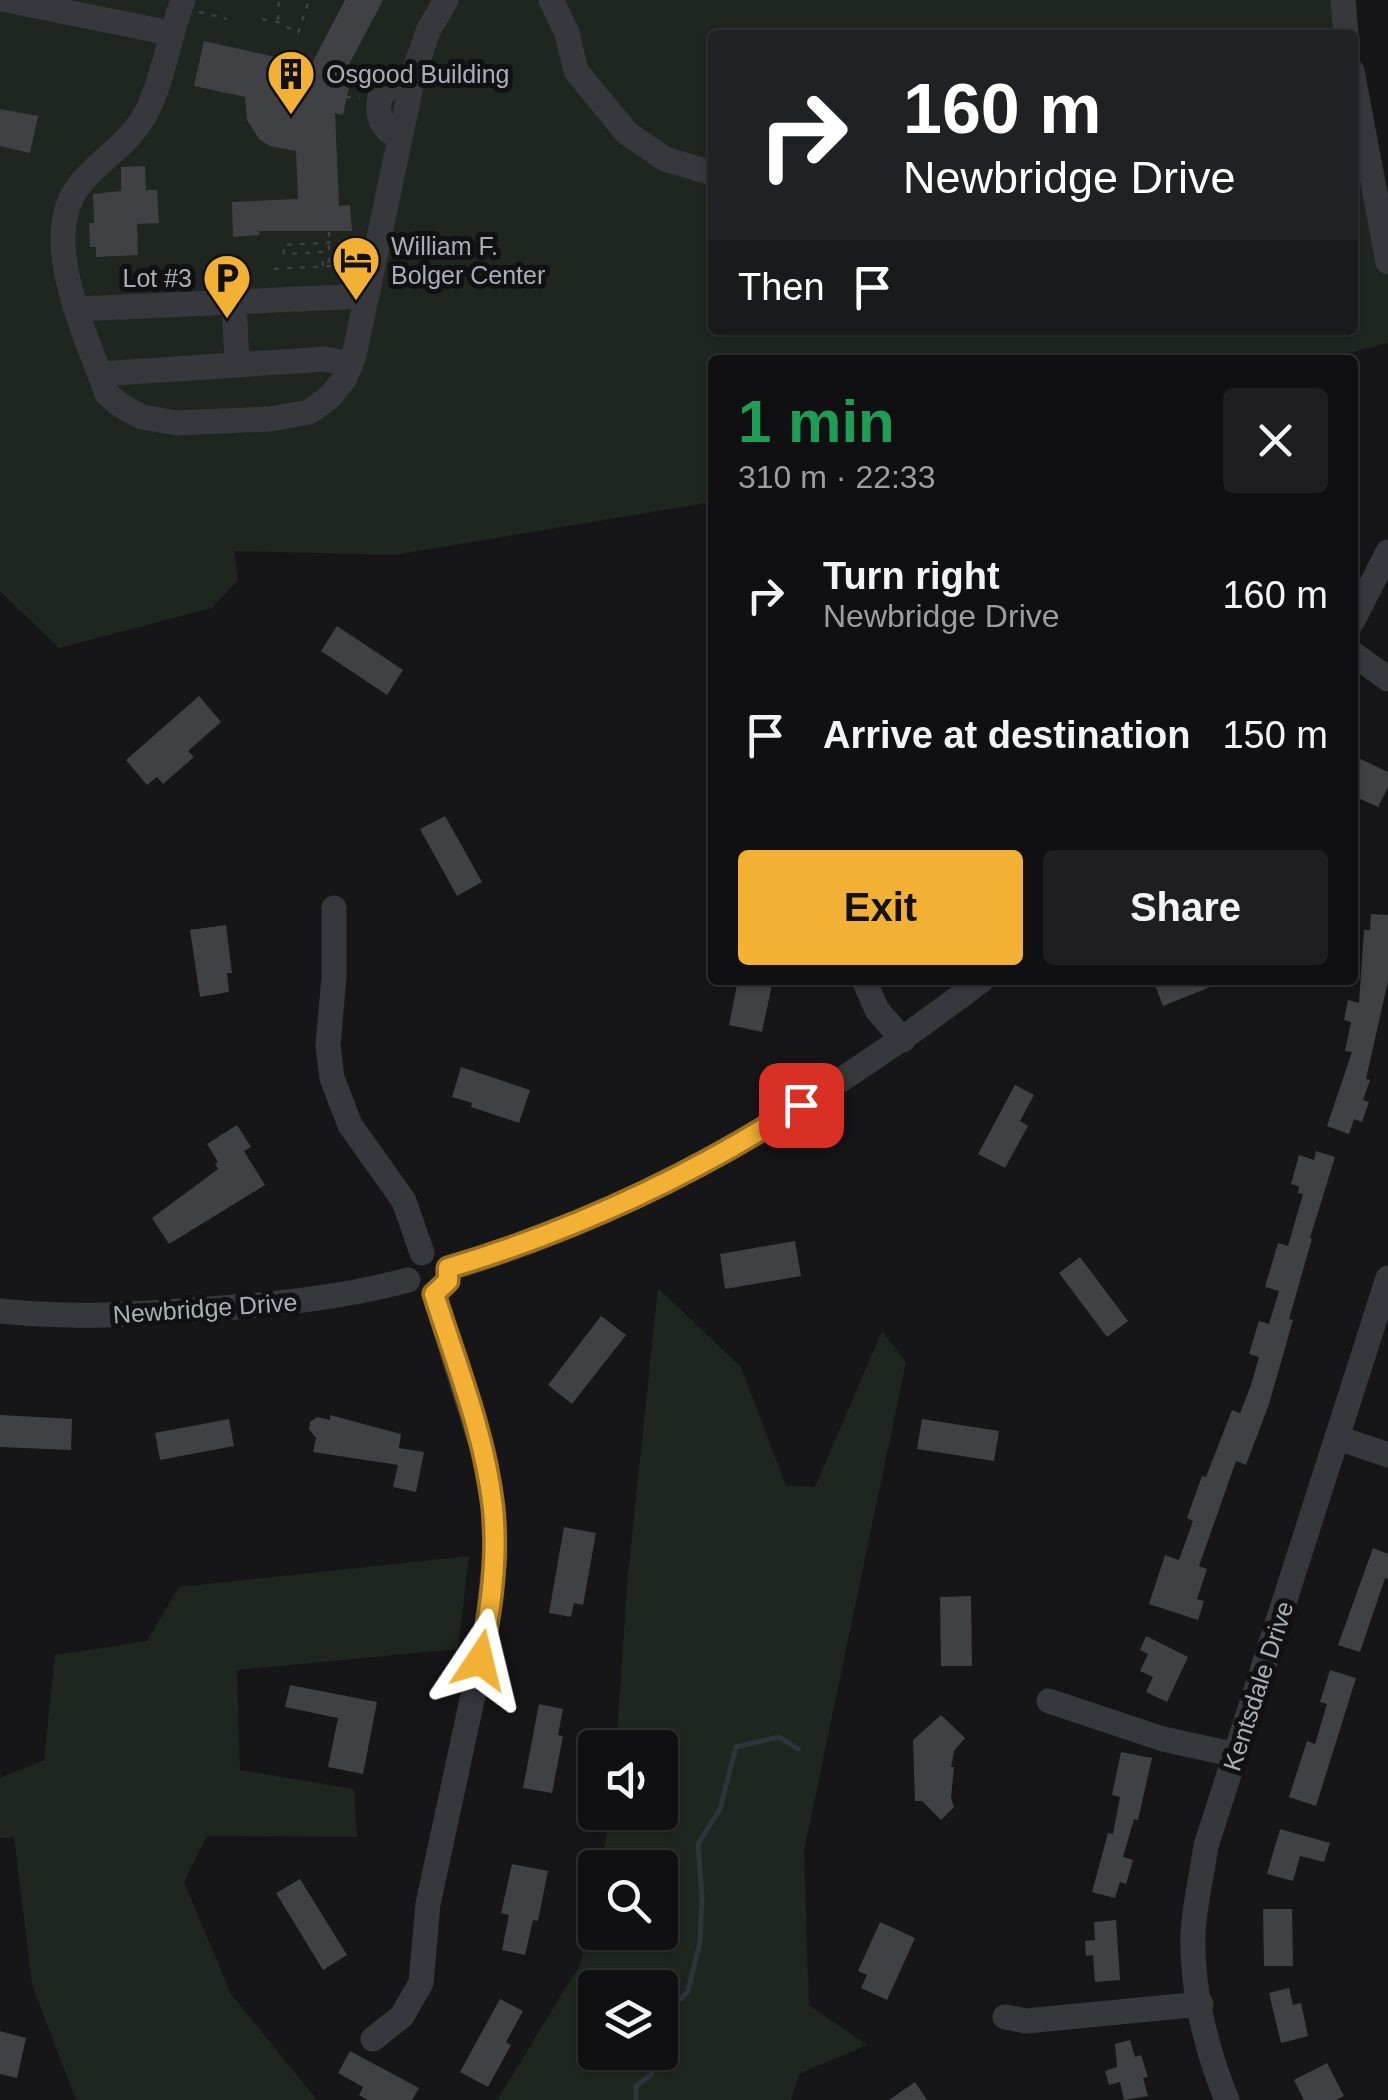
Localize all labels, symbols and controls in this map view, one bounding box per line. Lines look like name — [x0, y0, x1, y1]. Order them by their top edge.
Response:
building icon: Osgood Building — [265, 48, 317, 116]
place label: Osgood Building — [326, 60, 509, 88]
icon: right — [738, 70, 868, 200]
text: 160 m — [903, 70, 1101, 148]
text: Newbridge Drive — [903, 152, 1236, 203]
place label: William F. Bolger Center — [391, 232, 545, 289]
hotel icon: William F. Bolger Center — [330, 234, 382, 302]
parking icon: Lot #3 — [201, 252, 253, 320]
icon: arrive — [845, 260, 900, 315]
place label: Lot #3 — [122, 264, 192, 292]
text: Then — [738, 266, 825, 308]
text: 1 min — [738, 388, 895, 455]
button: close — [1223, 388, 1328, 493]
text: 310 m · 22:33 — [738, 459, 935, 495]
text: Turn right — [823, 555, 1000, 597]
icon: right — [738, 568, 793, 623]
text: 160 m — [1222, 574, 1328, 616]
text: Newbridge Drive — [823, 598, 1060, 634]
icon: arrive — [738, 708, 793, 763]
text: Arrive at destination — [823, 714, 1190, 756]
text: 150 m — [1222, 714, 1328, 756]
button: Exit — [738, 850, 1023, 965]
button: Share — [1043, 850, 1328, 965]
pin — [759, 1063, 844, 1148]
icon: arrive — [774, 1078, 829, 1133]
street label: Newbridge Drive — [112, 1288, 298, 1328]
street label: Kentsdale Drive — [1217, 1598, 1299, 1774]
position arrow — [428, 1608, 532, 1712]
map controls — [578, 1730, 678, 2070]
button: sound — [578, 1730, 678, 1830]
button: search — [578, 1850, 678, 1950]
button: layers — [578, 1970, 678, 2070]

